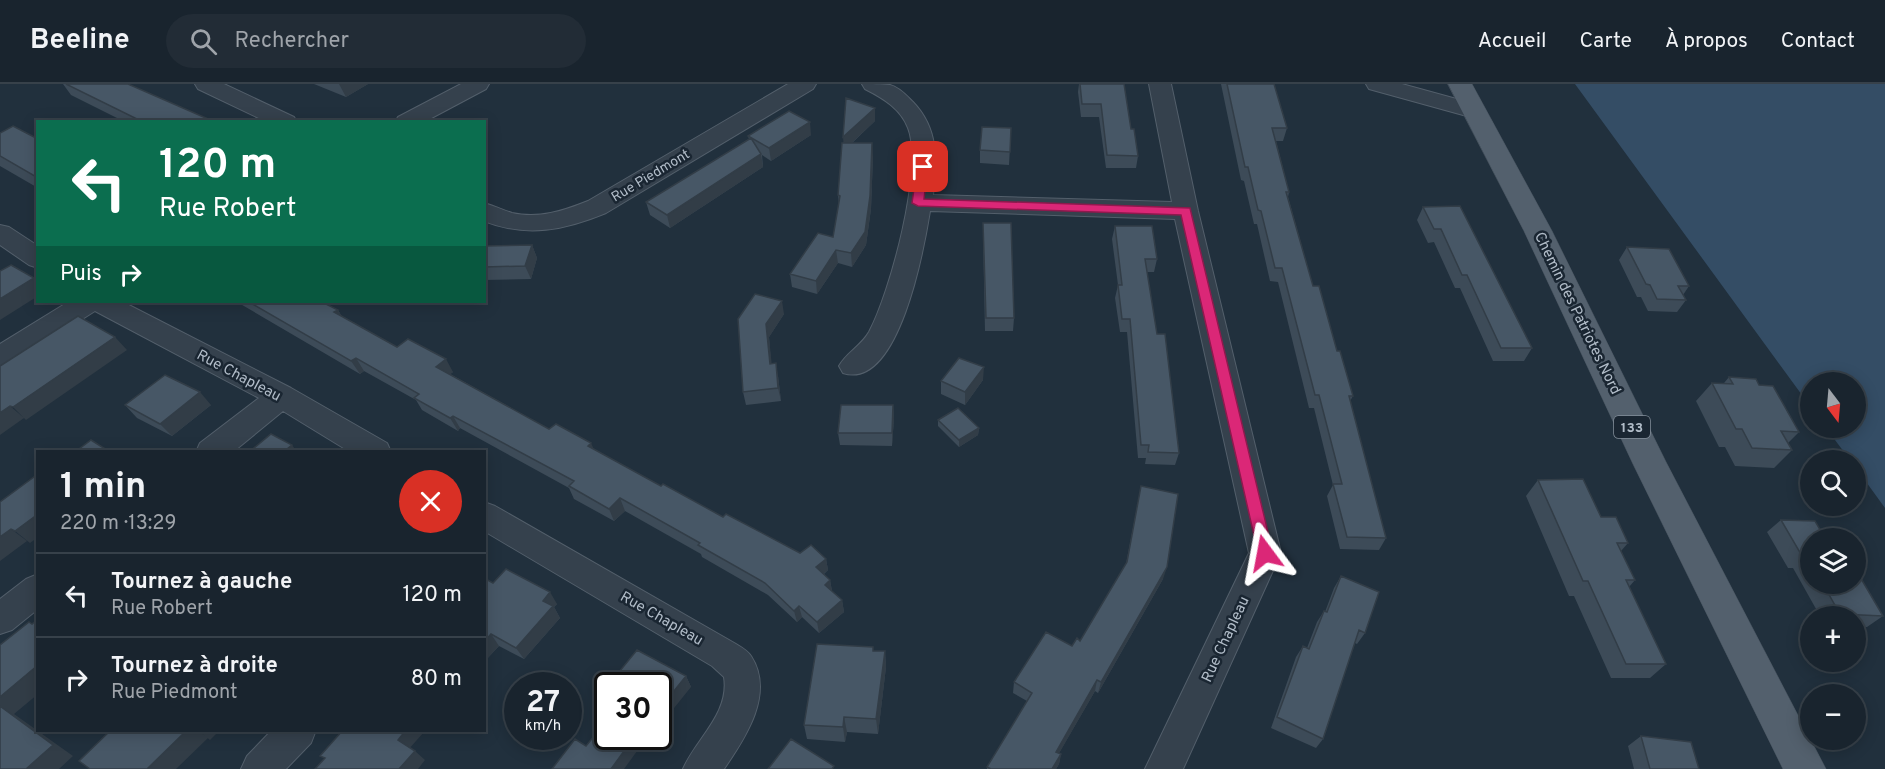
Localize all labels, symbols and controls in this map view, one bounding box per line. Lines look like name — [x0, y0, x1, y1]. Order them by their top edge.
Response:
search box — [166, 14, 586, 68]
text: Beeline — [30, 23, 130, 59]
icon: search — [187, 25, 220, 58]
text: Rechercher — [235, 28, 349, 55]
text: Accueil — [1478, 28, 1547, 55]
text: Carte — [1580, 28, 1632, 55]
text: À propos — [1665, 28, 1748, 55]
text: Contact — [1781, 28, 1855, 55]
text: 120 m — [159, 140, 276, 193]
pin — [897, 141, 948, 192]
icon: left — [60, 144, 138, 222]
street label: Rue Piedmont — [608, 146, 693, 206]
icon: arrive — [906, 150, 939, 183]
text: Rue Robert — [159, 192, 296, 226]
street label: Chemin des Patriotes Nord — [1529, 229, 1624, 398]
icon: right — [114, 258, 147, 291]
text: Puis — [60, 261, 102, 288]
street label: Rue Chapleau — [193, 346, 284, 406]
north arrow — [1800, 372, 1866, 438]
map controls — [1800, 372, 1866, 750]
road number: 133 — [1614, 416, 1650, 438]
button: search — [1800, 450, 1866, 516]
text: 1 min — [60, 465, 146, 511]
button: close — [399, 470, 462, 533]
text: 220 m · 13:29 — [60, 511, 177, 537]
position arrow — [1233, 521, 1297, 585]
button: layers — [1800, 528, 1866, 594]
text: Tournez à gauche — [111, 569, 292, 596]
icon: left — [60, 579, 93, 612]
text: 120 m — [402, 582, 462, 609]
street label: Rue Chapleau — [616, 588, 706, 651]
street label: Rue Chapleau — [1198, 594, 1255, 686]
text: Rue Robert — [111, 596, 213, 622]
button: + — [1800, 606, 1866, 672]
text: Tournez à droite — [111, 653, 278, 680]
icon: right — [60, 663, 93, 696]
text: 80 m — [411, 666, 462, 693]
speed limit sign: 30 — [594, 672, 672, 750]
text: Rue Piedmont — [111, 680, 237, 706]
button: − — [1800, 684, 1866, 750]
text: 27 — [526, 685, 560, 722]
text: km/h — [525, 717, 561, 736]

